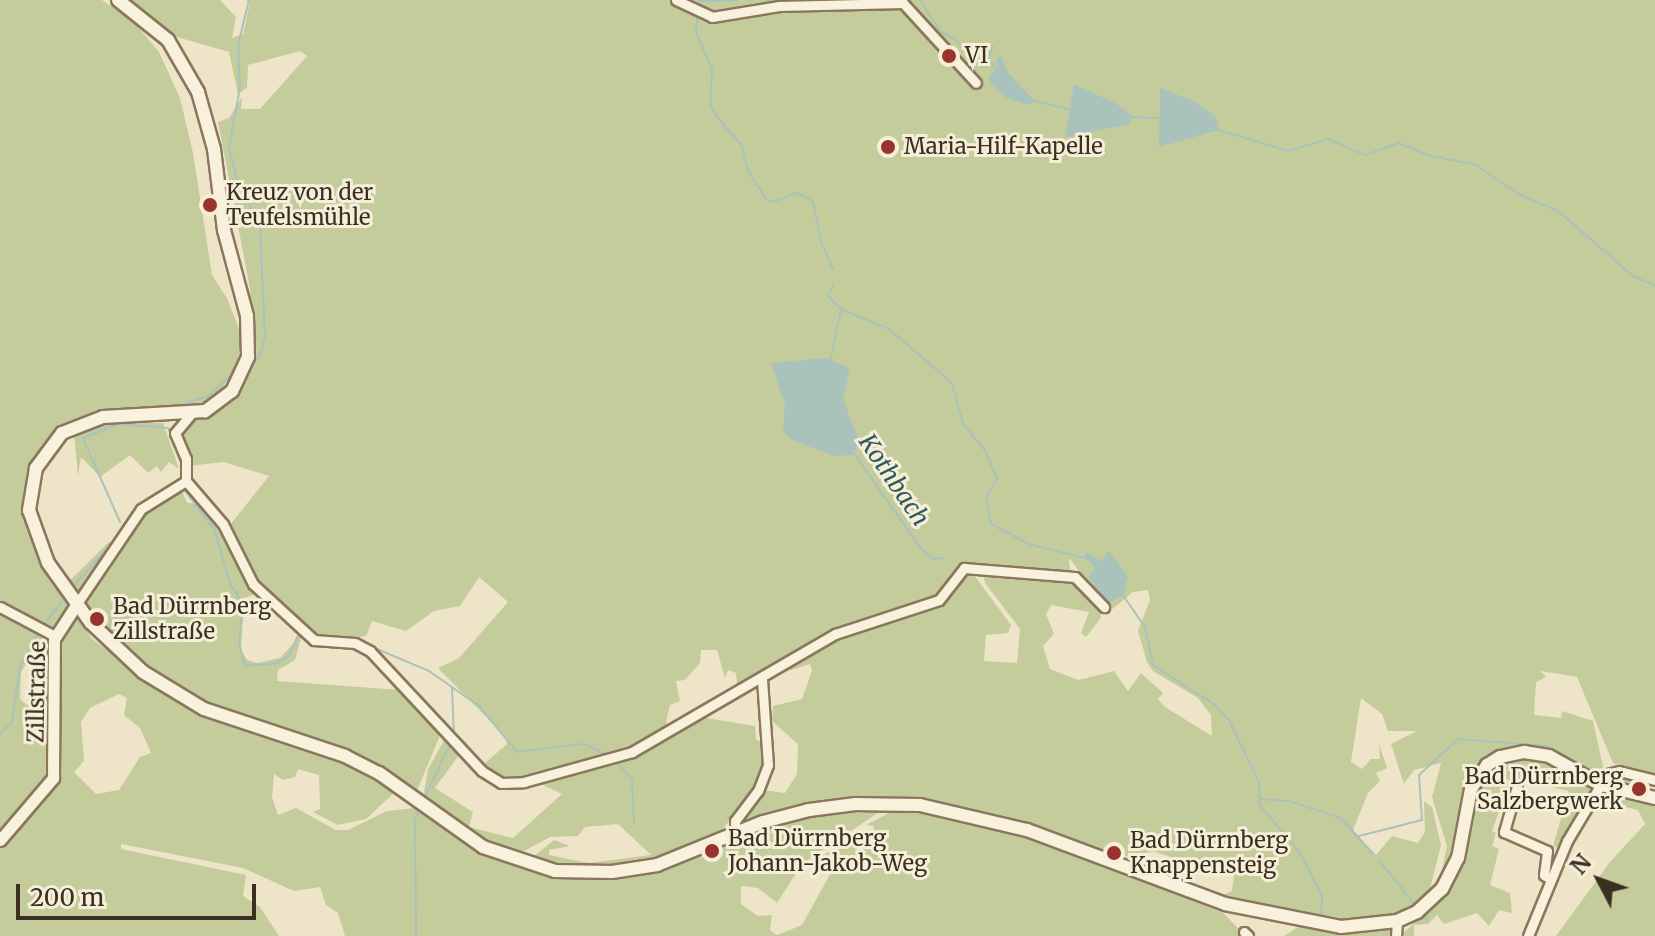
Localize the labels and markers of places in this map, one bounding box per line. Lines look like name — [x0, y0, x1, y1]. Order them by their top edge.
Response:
place label: VI — [965, 43, 988, 69]
marker: VI — [940, 47, 958, 65]
place label: Maria-Hilf-Kapelle — [904, 134, 1103, 160]
marker: Maria-Hilf-Kapelle — [879, 138, 897, 156]
place label: Kreuz von der Teufelsmühle — [226, 179, 373, 230]
marker: Kreuz von der Teufelsmühle — [201, 196, 219, 214]
place label: Bad Dürrnberg Zillstraße — [113, 593, 271, 644]
marker: Bad Dürrnberg Zillstraße — [88, 610, 106, 628]
place label: Bad Dürrnberg Salzbergwerk — [1465, 763, 1623, 814]
marker: Bad Dürrnberg Salzbergwerk — [1630, 780, 1648, 798]
place label: Bad Dürrnberg Johann-Jakob-Weg — [728, 825, 927, 876]
place label: Bad Dürrnberg Knappensteig — [1130, 827, 1288, 878]
marker: Bad Dürrnberg Johann-Jakob-Weg — [703, 842, 721, 860]
marker: Bad Dürrnberg Knappensteig — [1105, 844, 1123, 862]

